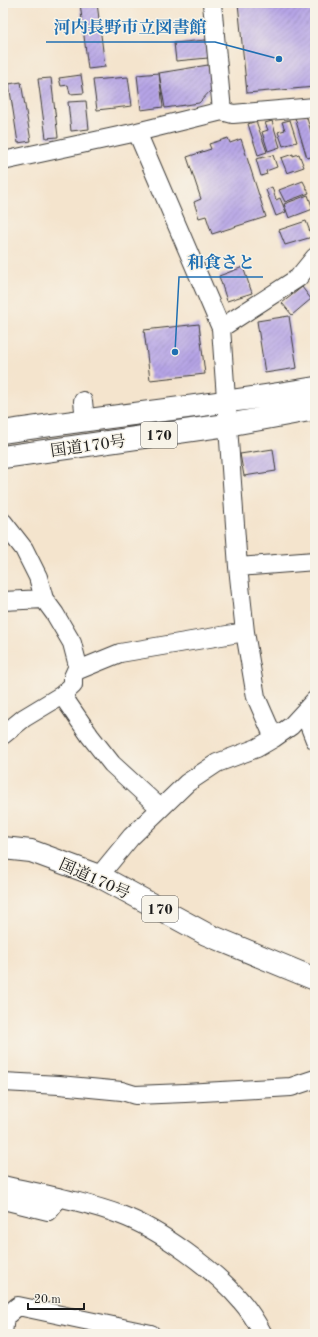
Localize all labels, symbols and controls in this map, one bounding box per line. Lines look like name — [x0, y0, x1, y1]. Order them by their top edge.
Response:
callout: 河内長野市立図書館 — [46, 13, 215, 42]
text: 河内長野市立図書館 — [54, 18, 207, 37]
callout: 和食さと — [179, 248, 263, 277]
text: 和食さと — [187, 253, 255, 272]
road number: 170 — [141, 422, 177, 448]
street label: 国道170号 — [49, 432, 127, 460]
street label: 国道170号 — [56, 855, 133, 903]
road number: 170 — [142, 896, 178, 922]
scale bar — [28, 1285, 84, 1311]
text: 20 m — [34, 1294, 61, 1306]

